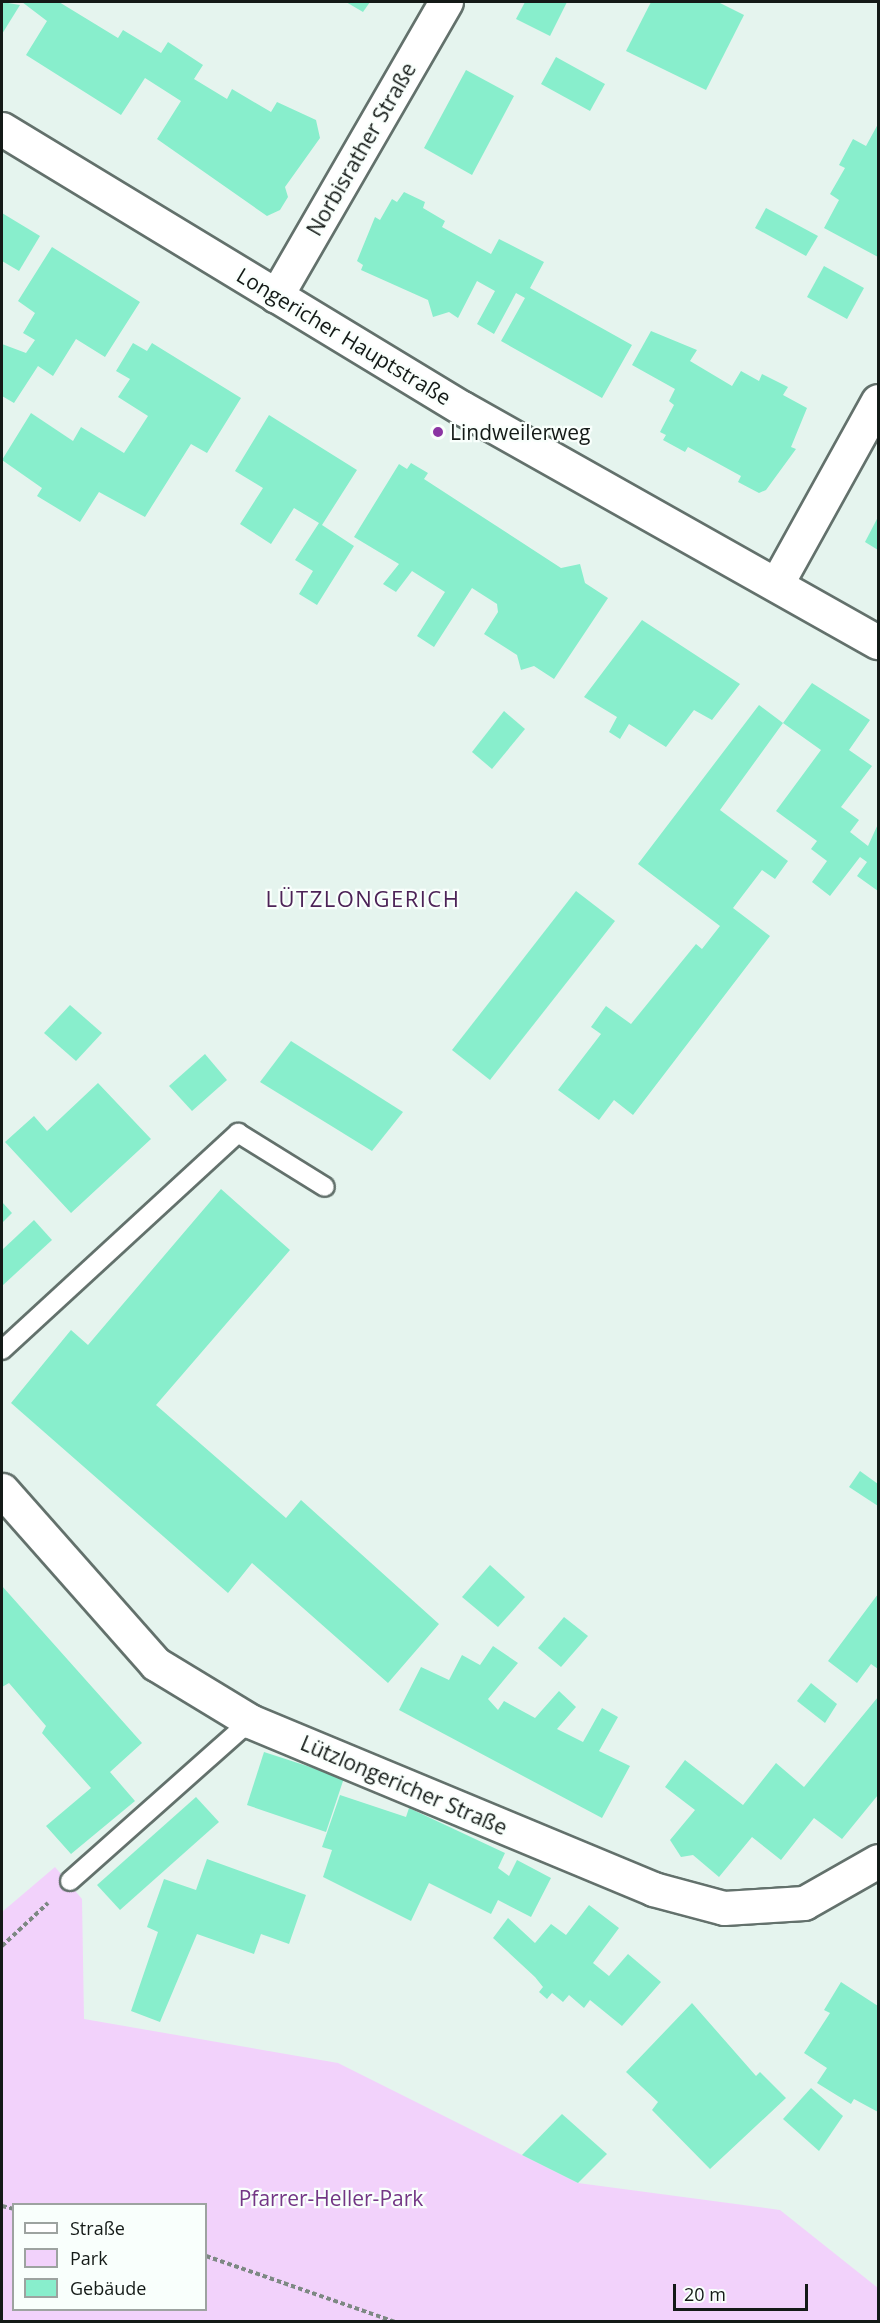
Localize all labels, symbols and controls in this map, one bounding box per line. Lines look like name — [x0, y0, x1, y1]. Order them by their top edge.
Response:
street label: Norbisrather Straße — [301, 58, 421, 240]
street label: Longericher Hauptstraße — [232, 262, 456, 410]
place label: Lindweilerweg — [450, 419, 590, 445]
marker: Lindweilerweg — [431, 425, 445, 439]
district label: LÜTZLONGERICH — [266, 886, 460, 912]
street label: Lützlongericher Straße — [297, 1730, 511, 1840]
park label: Pfarrer-Heller-Park — [239, 2185, 423, 2211]
legend — [12, 2203, 207, 2311]
text: Straße — [70, 2216, 125, 2240]
text: Park — [70, 2246, 108, 2270]
scale bar — [676, 2272, 811, 2310]
text: Gebäude — [70, 2276, 146, 2300]
text: 20 m — [684, 2282, 726, 2306]

